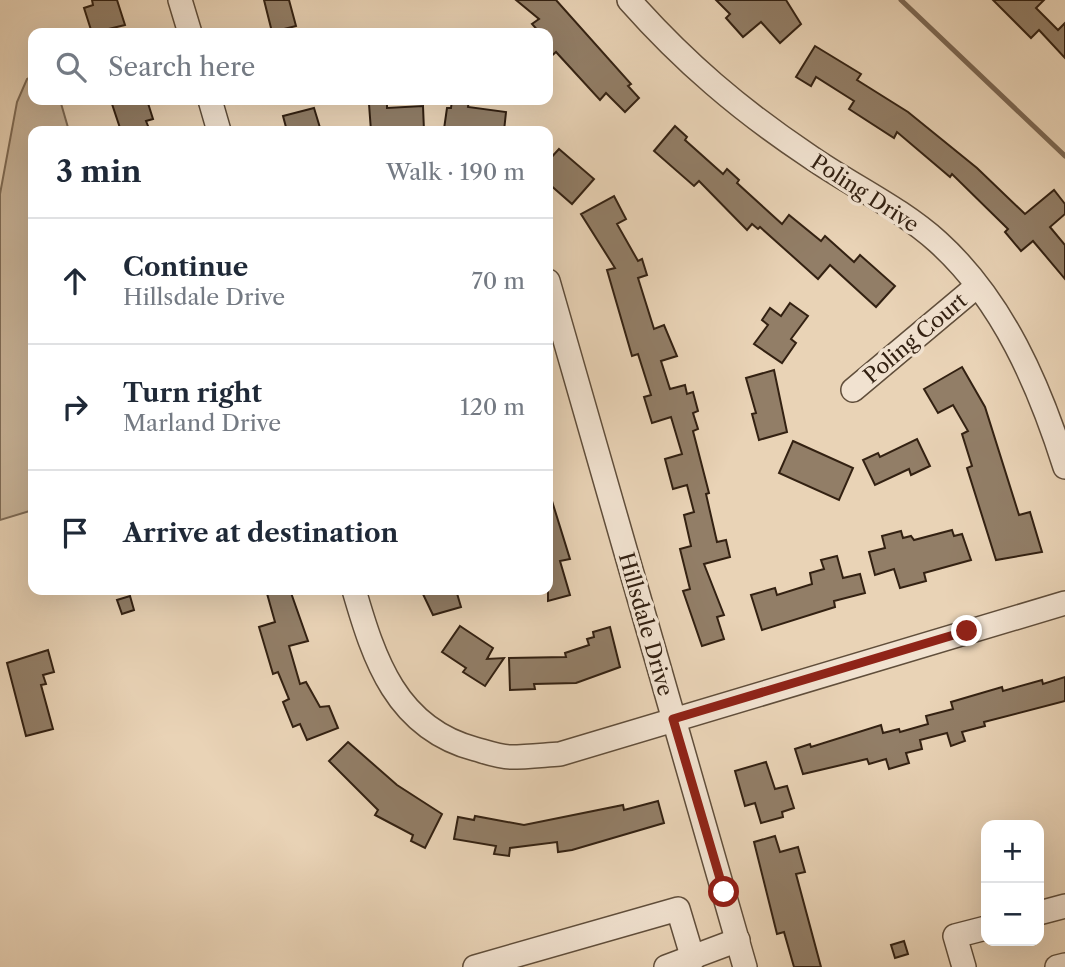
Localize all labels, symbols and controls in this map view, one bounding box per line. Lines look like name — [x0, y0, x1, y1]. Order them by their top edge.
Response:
search box — [28, 28, 553, 105]
icon: search — [52, 48, 90, 86]
text: Search here — [108, 51, 255, 83]
street label: Poling Drive — [807, 149, 923, 237]
text: 3 min — [56, 153, 142, 190]
text: Walk · 190 m — [386, 158, 525, 186]
text: Continue — [123, 251, 248, 283]
icon: ahead — [56, 262, 94, 300]
text: 70 m — [472, 267, 525, 295]
text: Hillsdale Drive — [123, 283, 285, 311]
street label: Poling Court — [858, 287, 972, 388]
text: Turn right — [123, 377, 262, 409]
icon: right — [56, 388, 94, 426]
text: 120 m — [460, 393, 525, 421]
text: Marland Drive — [123, 409, 281, 437]
icon: arrive — [56, 514, 94, 552]
text: Arrive at destination — [123, 517, 398, 549]
street label: Hillsdale Drive — [614, 549, 678, 699]
route end — [951, 615, 982, 646]
map controls — [981, 820, 1044, 946]
button: + — [981, 820, 1044, 883]
route start — [708, 876, 739, 907]
button: − — [981, 883, 1044, 946]

